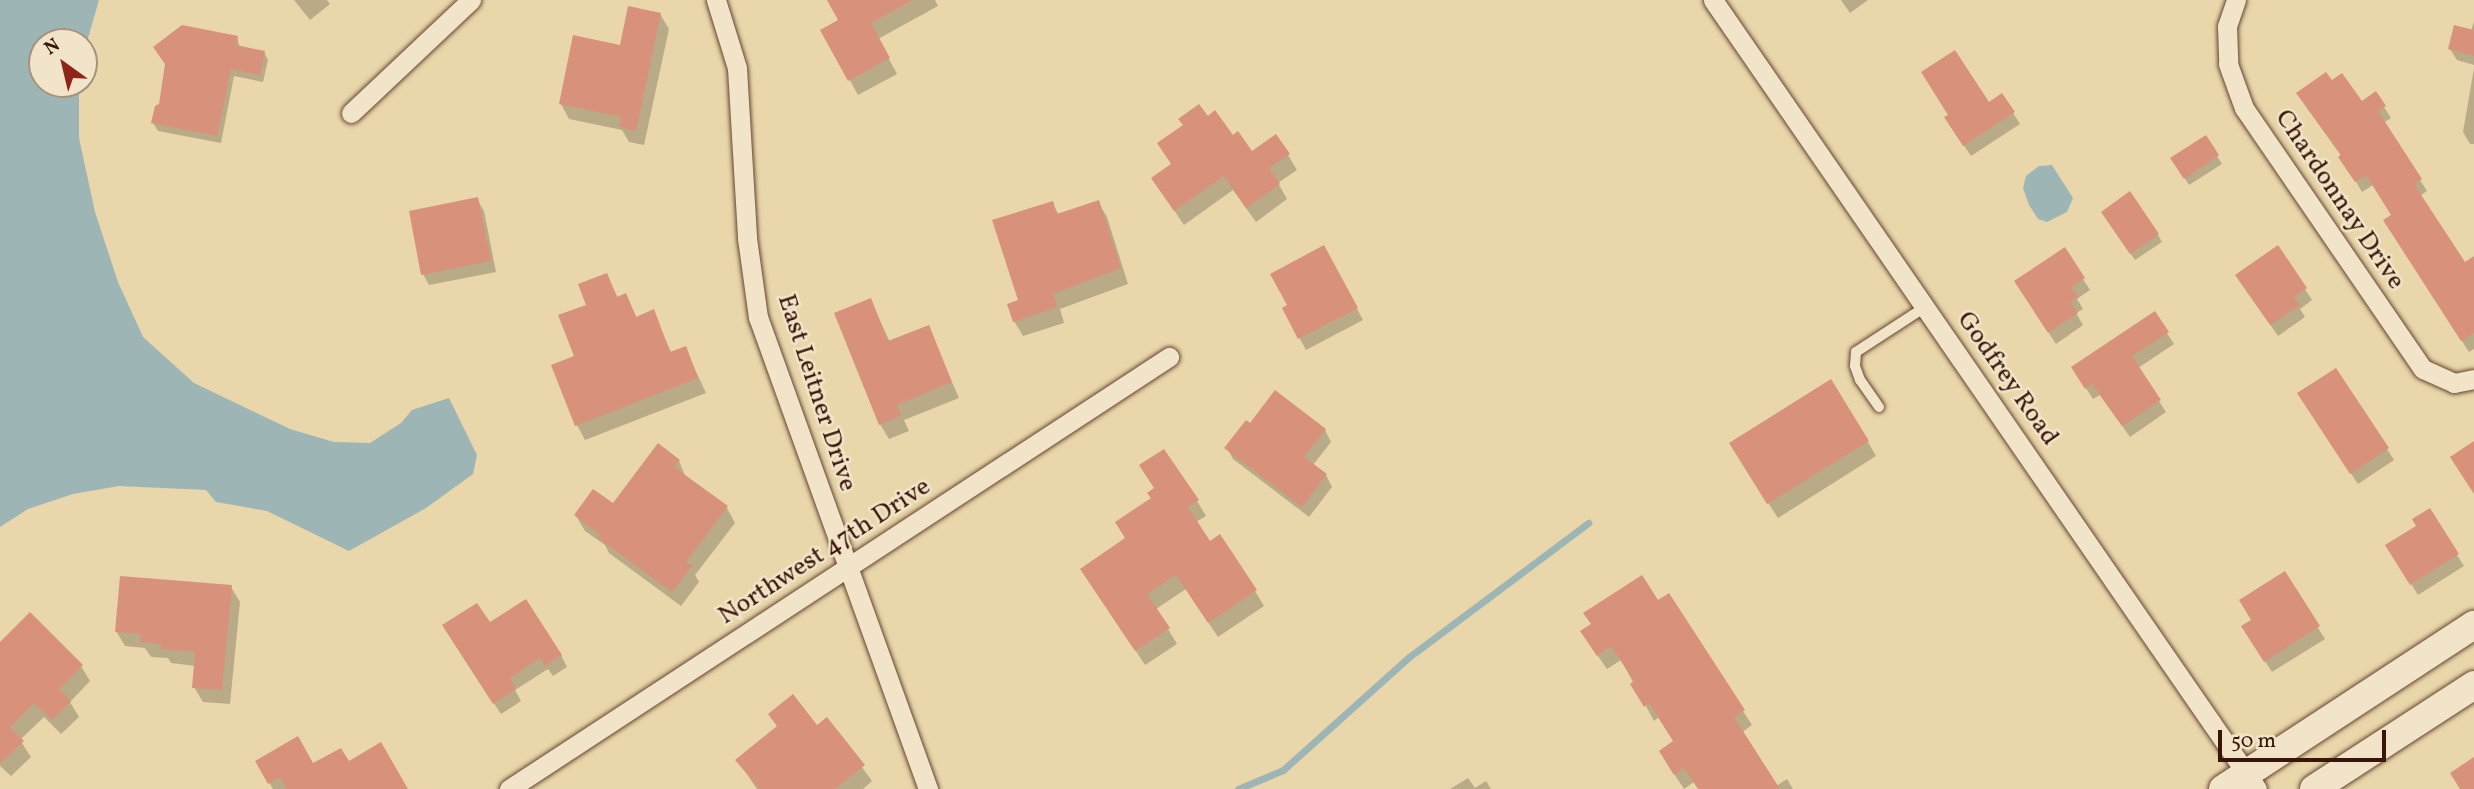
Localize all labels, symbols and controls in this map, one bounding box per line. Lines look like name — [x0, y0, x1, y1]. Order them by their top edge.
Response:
north arrow — [28, 28, 98, 98]
text: N — [39, 33, 65, 62]
street label: Chardonnay Drive — [2267, 104, 2411, 296]
street label: East Leitner Drive — [769, 291, 863, 495]
street label: Godfrey Road — [1949, 306, 2065, 452]
street label: Northwest 47th Drive — [713, 472, 937, 632]
scale bar — [2222, 716, 2390, 760]
text: 50 m — [2231, 727, 2276, 756]

